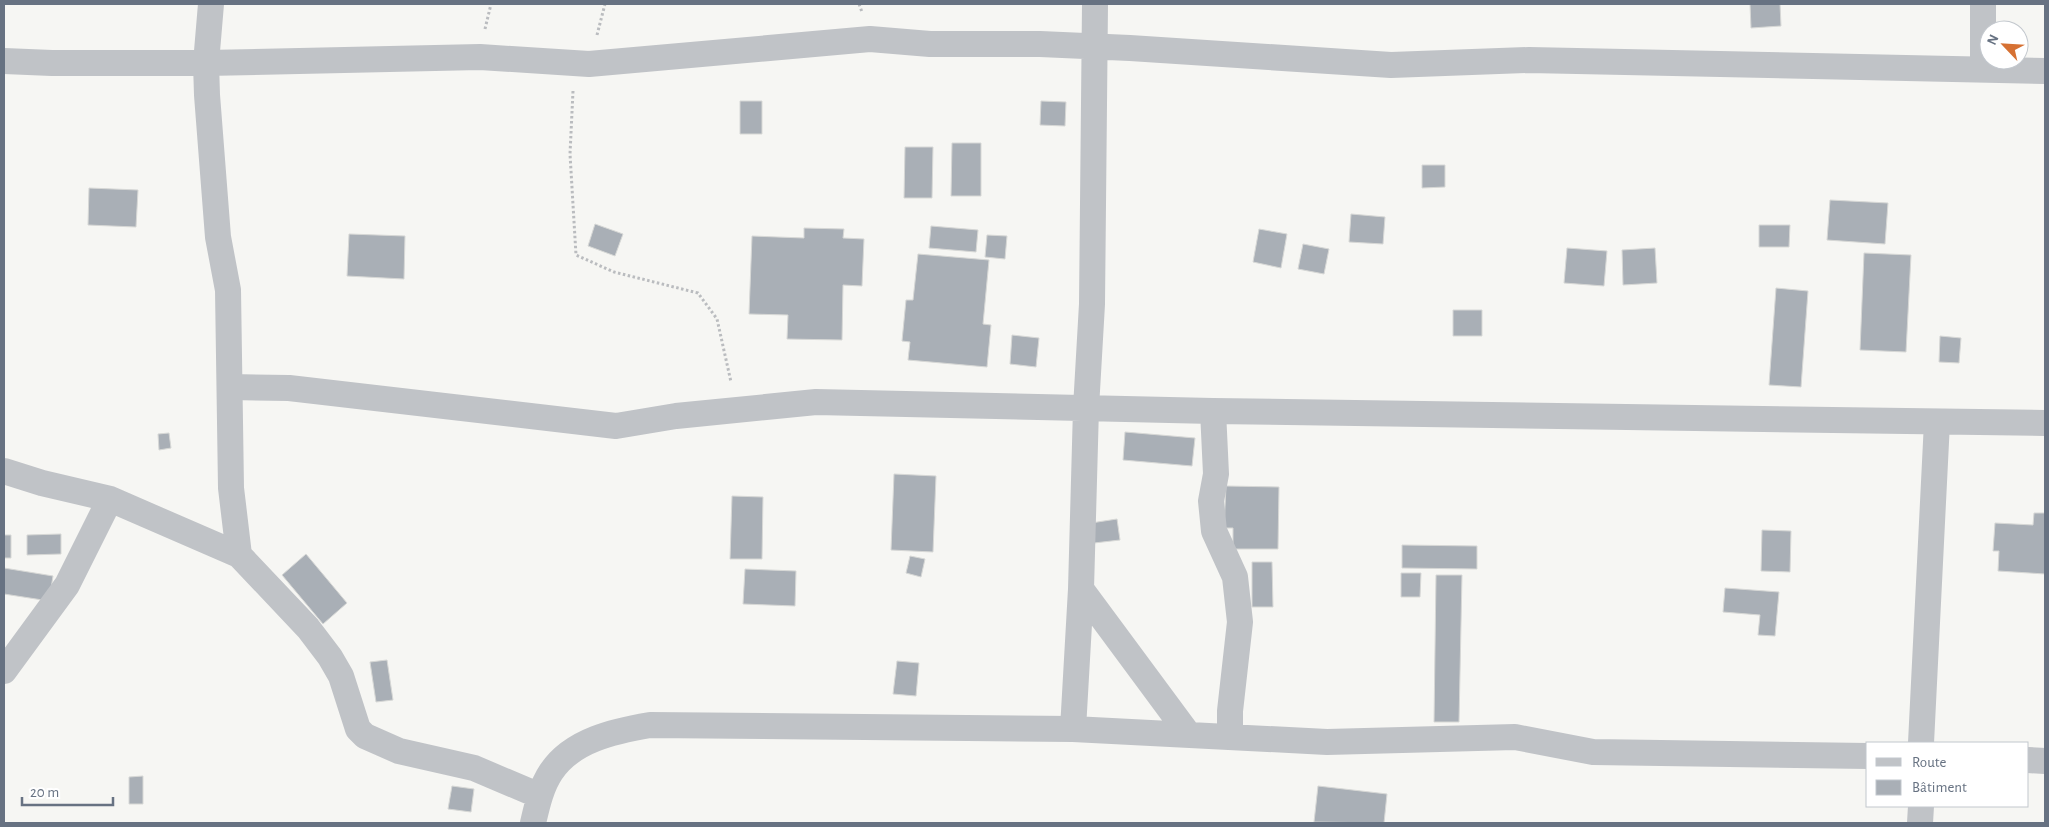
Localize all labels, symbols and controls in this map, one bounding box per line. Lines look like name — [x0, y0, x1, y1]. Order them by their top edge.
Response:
north arrow — [1979, 20, 2029, 70]
text: N — [1985, 33, 2002, 47]
legend — [1866, 742, 2029, 807]
text: Route — [1912, 755, 1946, 770]
scale bar — [22, 774, 114, 806]
text: Bâtiment — [1912, 780, 1967, 795]
text: 20 m — [30, 785, 59, 800]

